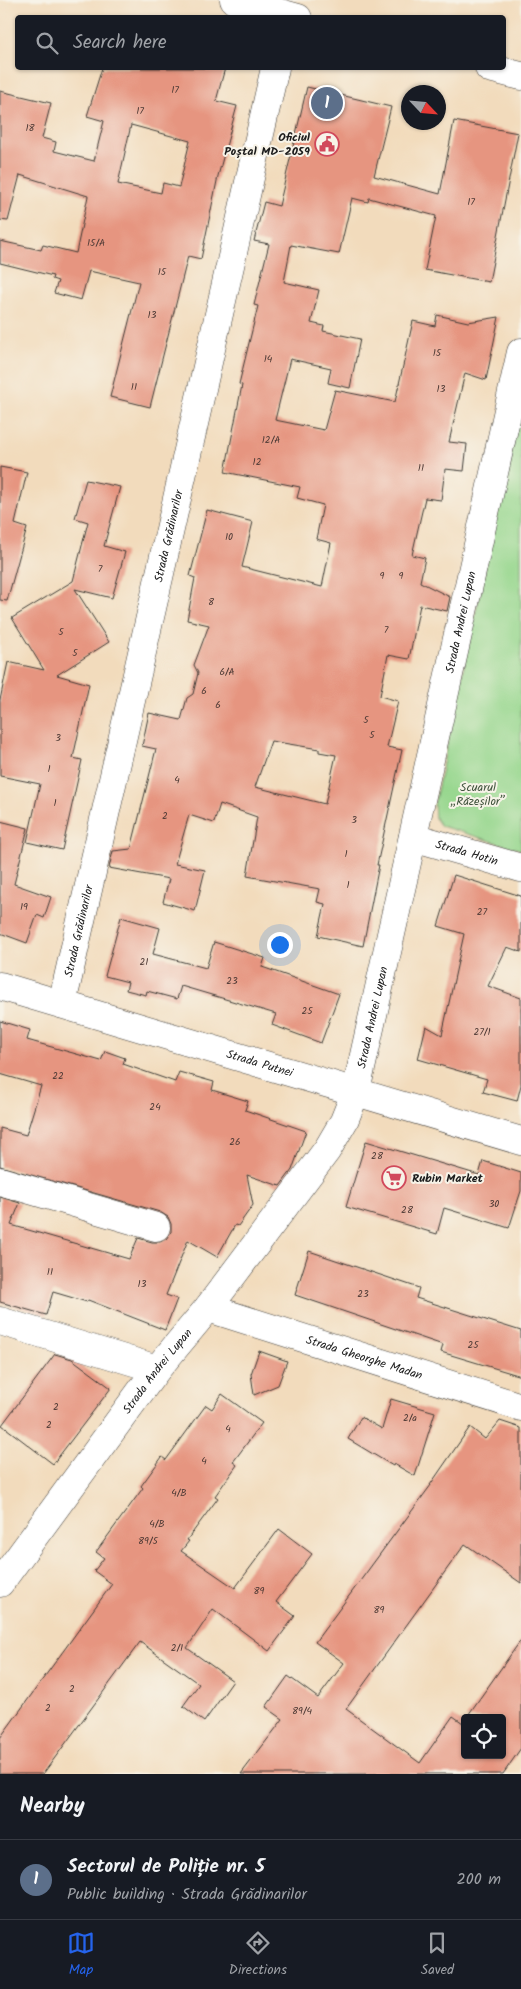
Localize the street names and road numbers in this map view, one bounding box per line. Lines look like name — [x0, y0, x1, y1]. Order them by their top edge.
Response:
street label: Strada Grădinarilor — [149, 487, 189, 584]
street label: Strada Andrei Lupan — [441, 569, 482, 675]
street label: Strada Hotin — [433, 835, 500, 871]
street label: Strada Grădinarilor — [59, 882, 99, 979]
street label: Strada Andrei Lupan — [352, 965, 394, 1070]
street label: Strada Putnei — [224, 1045, 296, 1083]
street label: Strada Andrei Lupan — [118, 1324, 197, 1418]
street label: Strada Gheorghe Madan — [304, 1331, 425, 1385]

